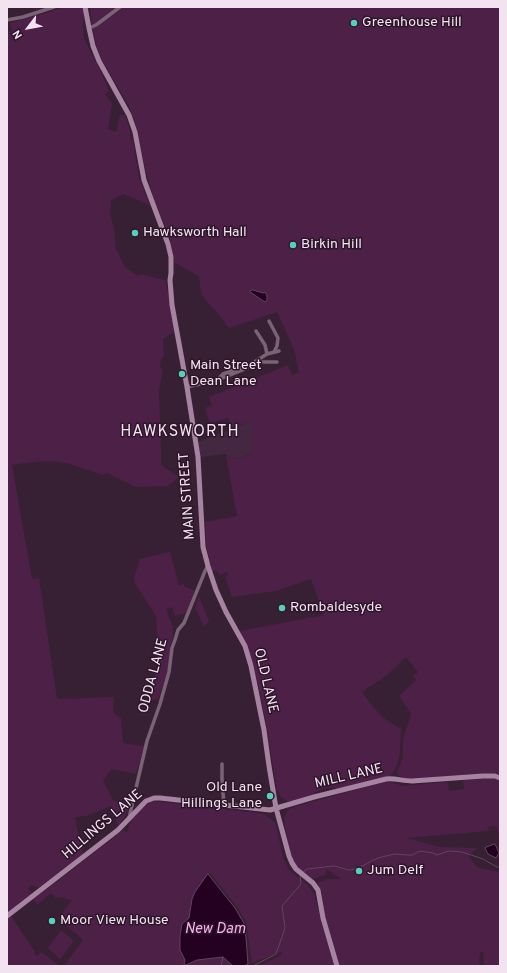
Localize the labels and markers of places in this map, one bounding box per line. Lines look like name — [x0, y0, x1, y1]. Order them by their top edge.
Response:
place label: Greenhouse Hill — [362, 15, 462, 31]
marker: Greenhouse Hill — [349, 18, 359, 28]
place label: Hawksworth Hall — [143, 225, 247, 241]
marker: Hawksworth Hall — [130, 228, 140, 238]
place label: Birkin Hill — [301, 237, 362, 253]
marker: Birkin Hill — [288, 240, 298, 250]
place label: Main Street Dean Lane — [190, 358, 261, 390]
marker: Main Street Dean Lane — [177, 369, 187, 379]
place label: Rombaldesyde — [290, 600, 382, 616]
marker: Rombaldesyde — [277, 603, 287, 613]
place label: Old Lane Hillings Lane — [181, 780, 262, 812]
marker: Old Lane Hillings Lane — [265, 791, 275, 801]
place label: Jum Delf — [367, 863, 423, 879]
marker: Jum Delf — [354, 866, 364, 876]
place label: Moor View House — [60, 913, 169, 929]
marker: Moor View House — [47, 916, 57, 926]

